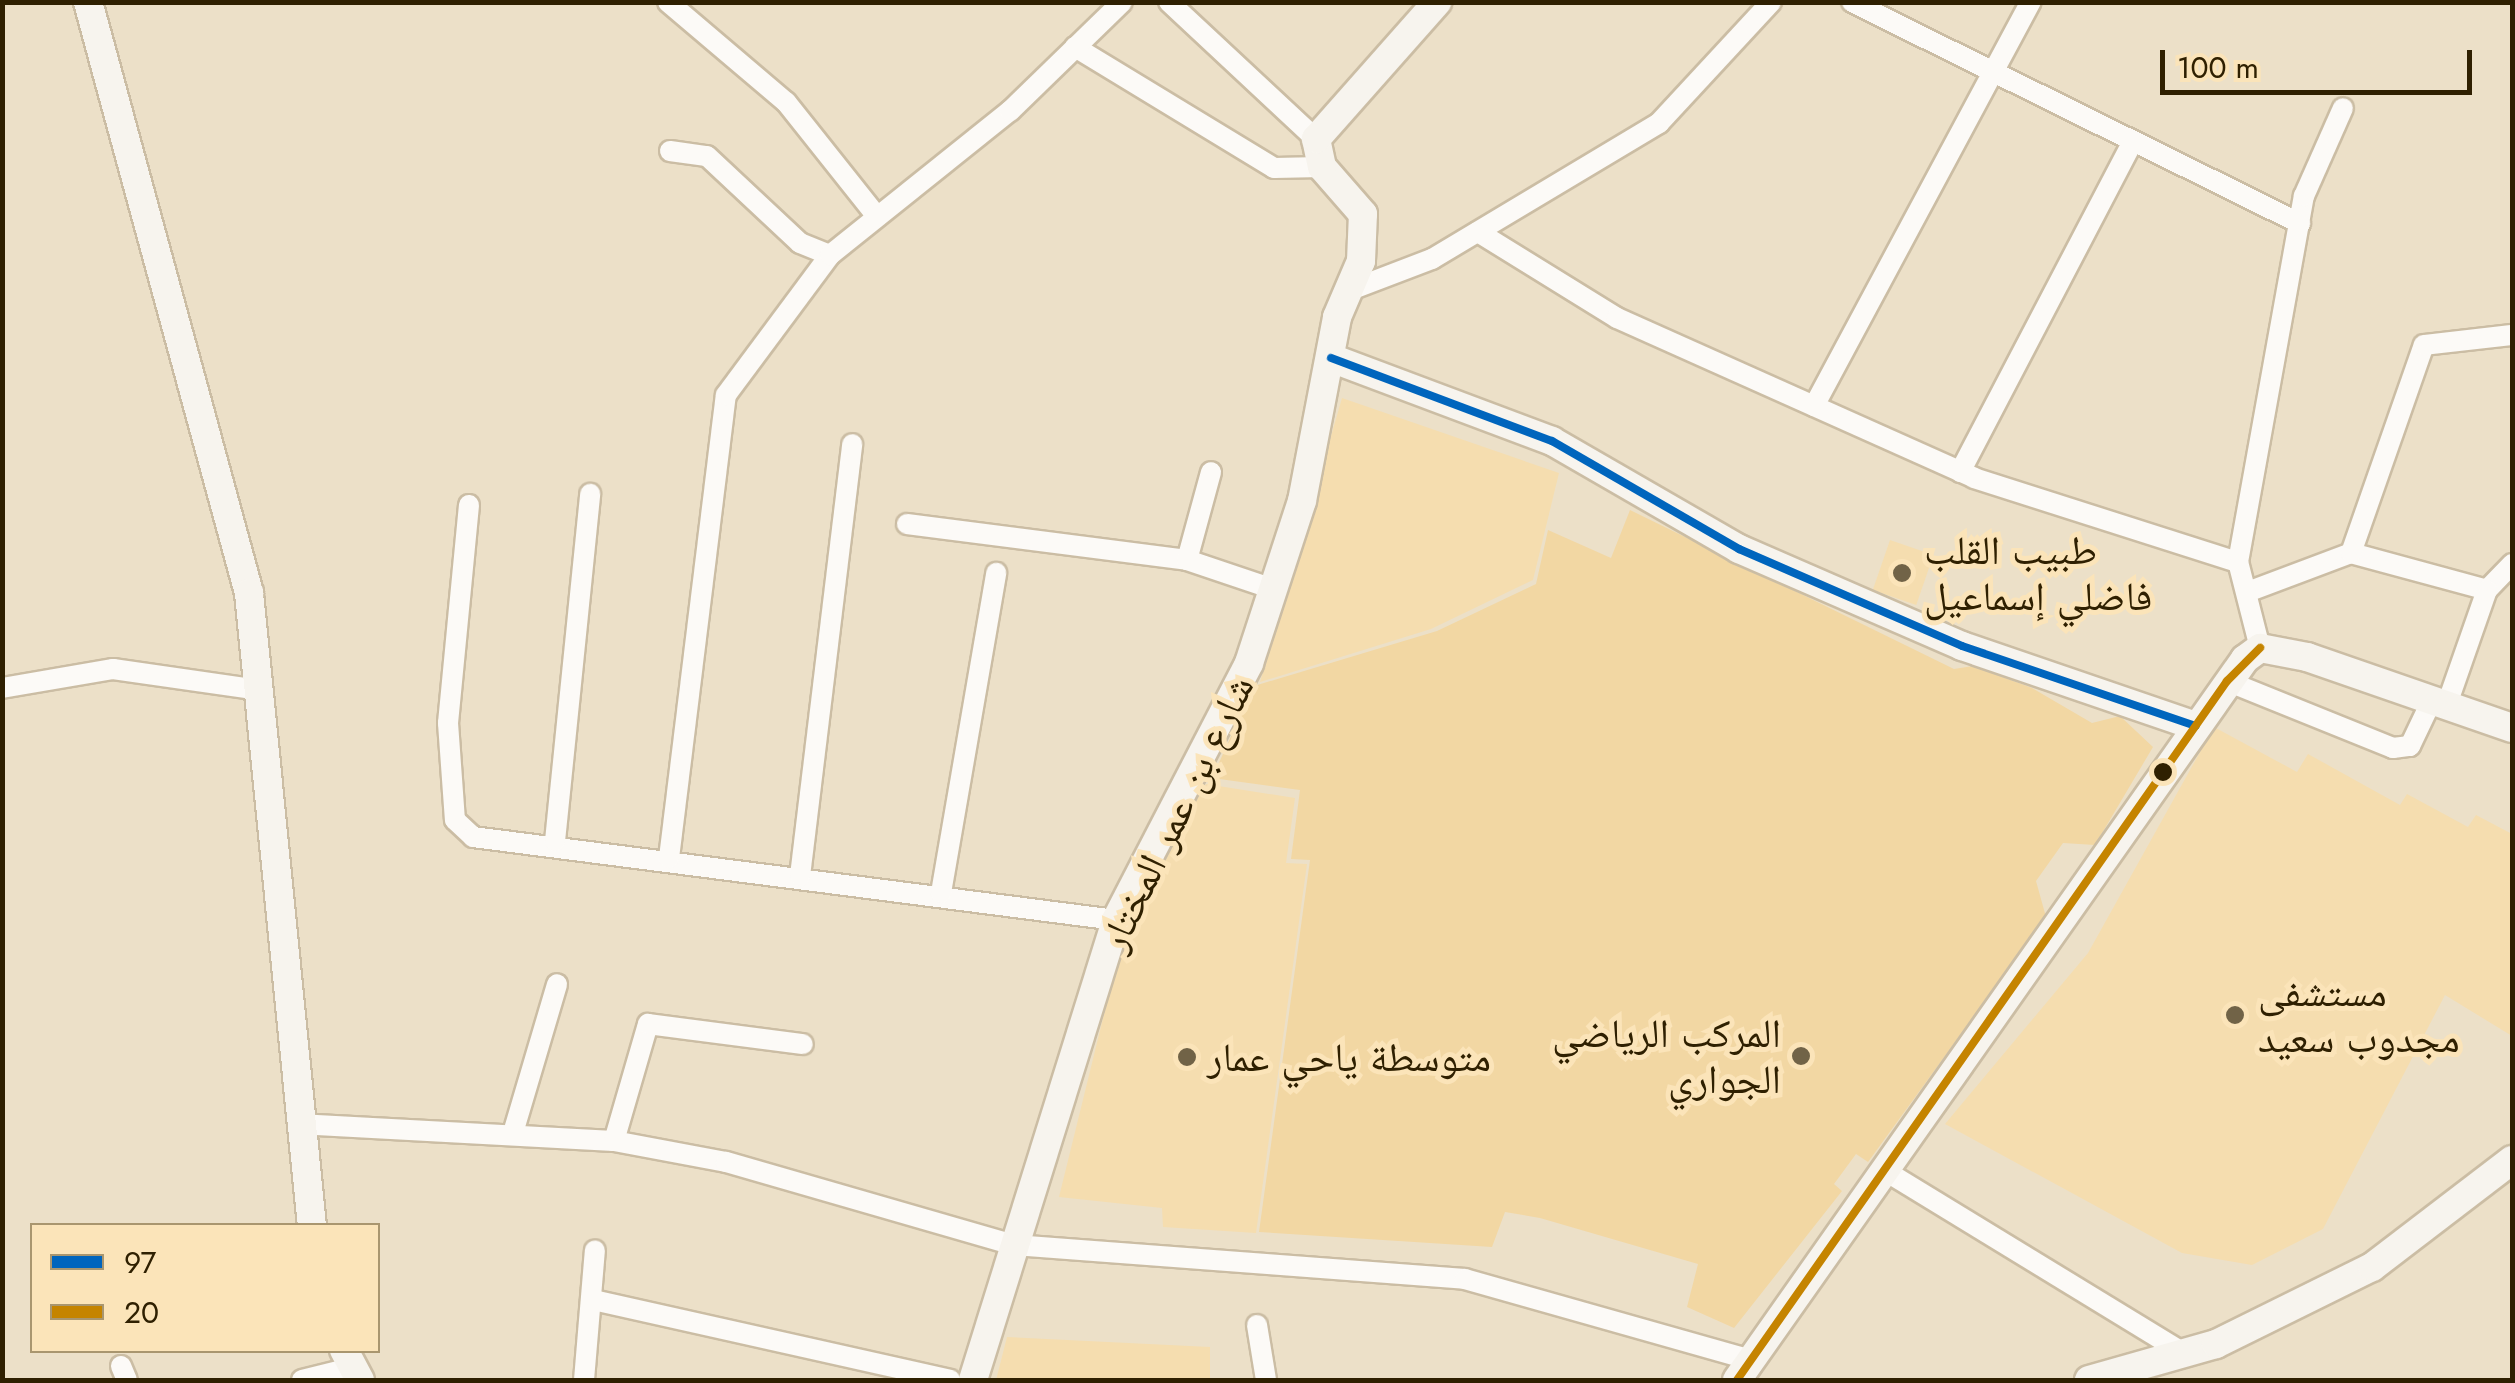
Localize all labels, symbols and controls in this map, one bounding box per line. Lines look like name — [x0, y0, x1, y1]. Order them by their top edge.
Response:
scale bar — [2165, 30, 2478, 92]
text: 100 m — [2177, 46, 2259, 89]
place label: طبيب القلب فاضلي إسماعيل — [1924, 526, 2152, 620]
marker: طبيب القلب فاضلي إسماعيل — [1889, 560, 1915, 586]
street label: شارع بن عمر المختار — [1089, 667, 1263, 959]
unlabelled marker — [2153, 762, 2173, 782]
place label: مستشفى مجدوب سعيد — [2258, 968, 2460, 1062]
marker: مستشفى مجدوب سعيد — [2222, 1002, 2248, 1028]
place label: المركب الرياضي الجواري — [1552, 1009, 1781, 1103]
place label: متوسطة ياحي عمار — [1207, 1033, 1491, 1081]
marker: المركب الرياضي الجواري — [1790, 1045, 1812, 1067]
marker: متوسطة ياحي عمار — [1176, 1046, 1198, 1068]
legend — [30, 1223, 380, 1353]
text: 97 — [124, 1241, 156, 1284]
text: 20 — [124, 1291, 159, 1334]

